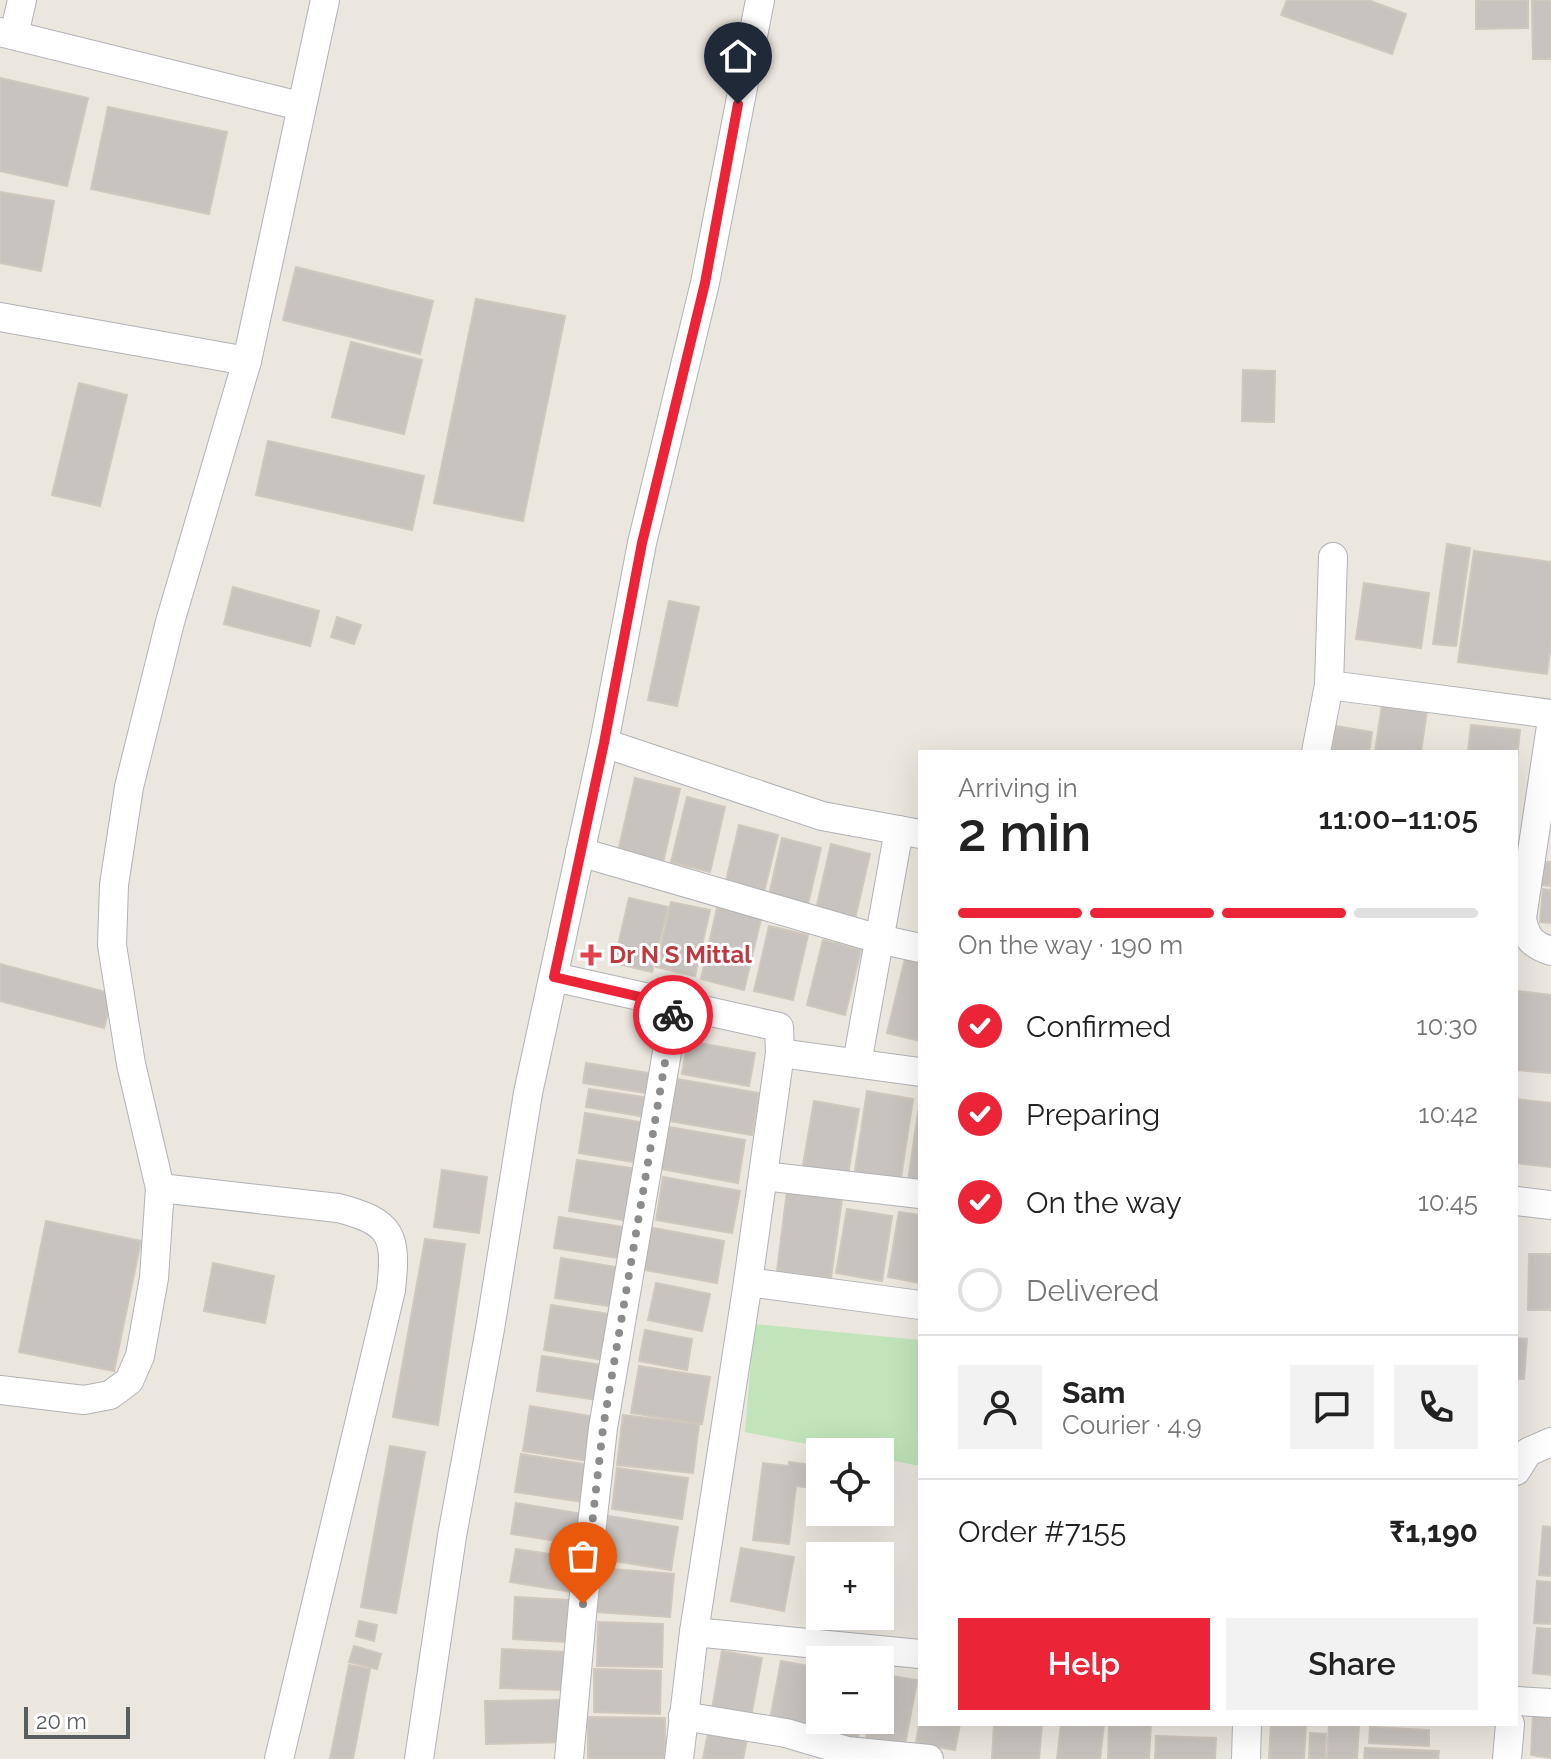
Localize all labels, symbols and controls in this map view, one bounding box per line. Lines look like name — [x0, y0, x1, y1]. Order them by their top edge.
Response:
pin — [704, 22, 772, 104]
icon: home — [716, 34, 760, 78]
text: Arriving in — [958, 773, 1078, 803]
text: 11:00–11:05 — [1319, 801, 1478, 836]
text: 2 min — [958, 802, 1091, 863]
text: On the way · 190 m — [958, 930, 1183, 960]
place label: Dr N S Mittal — [609, 940, 752, 969]
marker: Dr N S Mittal — [580, 944, 602, 966]
courier — [633, 975, 713, 1055]
icon: bike — [651, 993, 695, 1037]
icon: check — [958, 1004, 1002, 1048]
text: Confirmed — [1026, 1009, 1171, 1044]
text: 10:30 — [1416, 1011, 1478, 1041]
icon: check — [958, 1092, 1002, 1136]
text: Preparing — [1026, 1097, 1160, 1132]
text: 10:42 — [1418, 1099, 1478, 1129]
icon: check — [958, 1180, 1002, 1224]
text: On the way — [1026, 1185, 1182, 1220]
text: 10:45 — [1418, 1187, 1478, 1217]
text: Delivered — [1026, 1273, 1159, 1308]
button: person — [958, 1365, 1042, 1449]
button: chat — [1290, 1365, 1374, 1449]
button: phone — [1394, 1365, 1478, 1449]
text: Sam — [1062, 1375, 1125, 1410]
text: Courier · 4.9 — [1062, 1410, 1202, 1440]
map controls — [806, 1438, 894, 1734]
button: locate — [806, 1438, 894, 1526]
text: Order #7155 — [958, 1514, 1126, 1549]
text: ₹1,190 — [1389, 1514, 1478, 1549]
pin — [549, 1522, 617, 1604]
icon: bag — [561, 1534, 605, 1578]
button: + — [806, 1542, 894, 1630]
button: Help — [958, 1618, 1210, 1710]
button: Share — [1226, 1618, 1478, 1710]
button: − — [806, 1646, 894, 1734]
scale bar — [24, 1703, 130, 1739]
text: 20 m — [36, 1708, 87, 1734]

